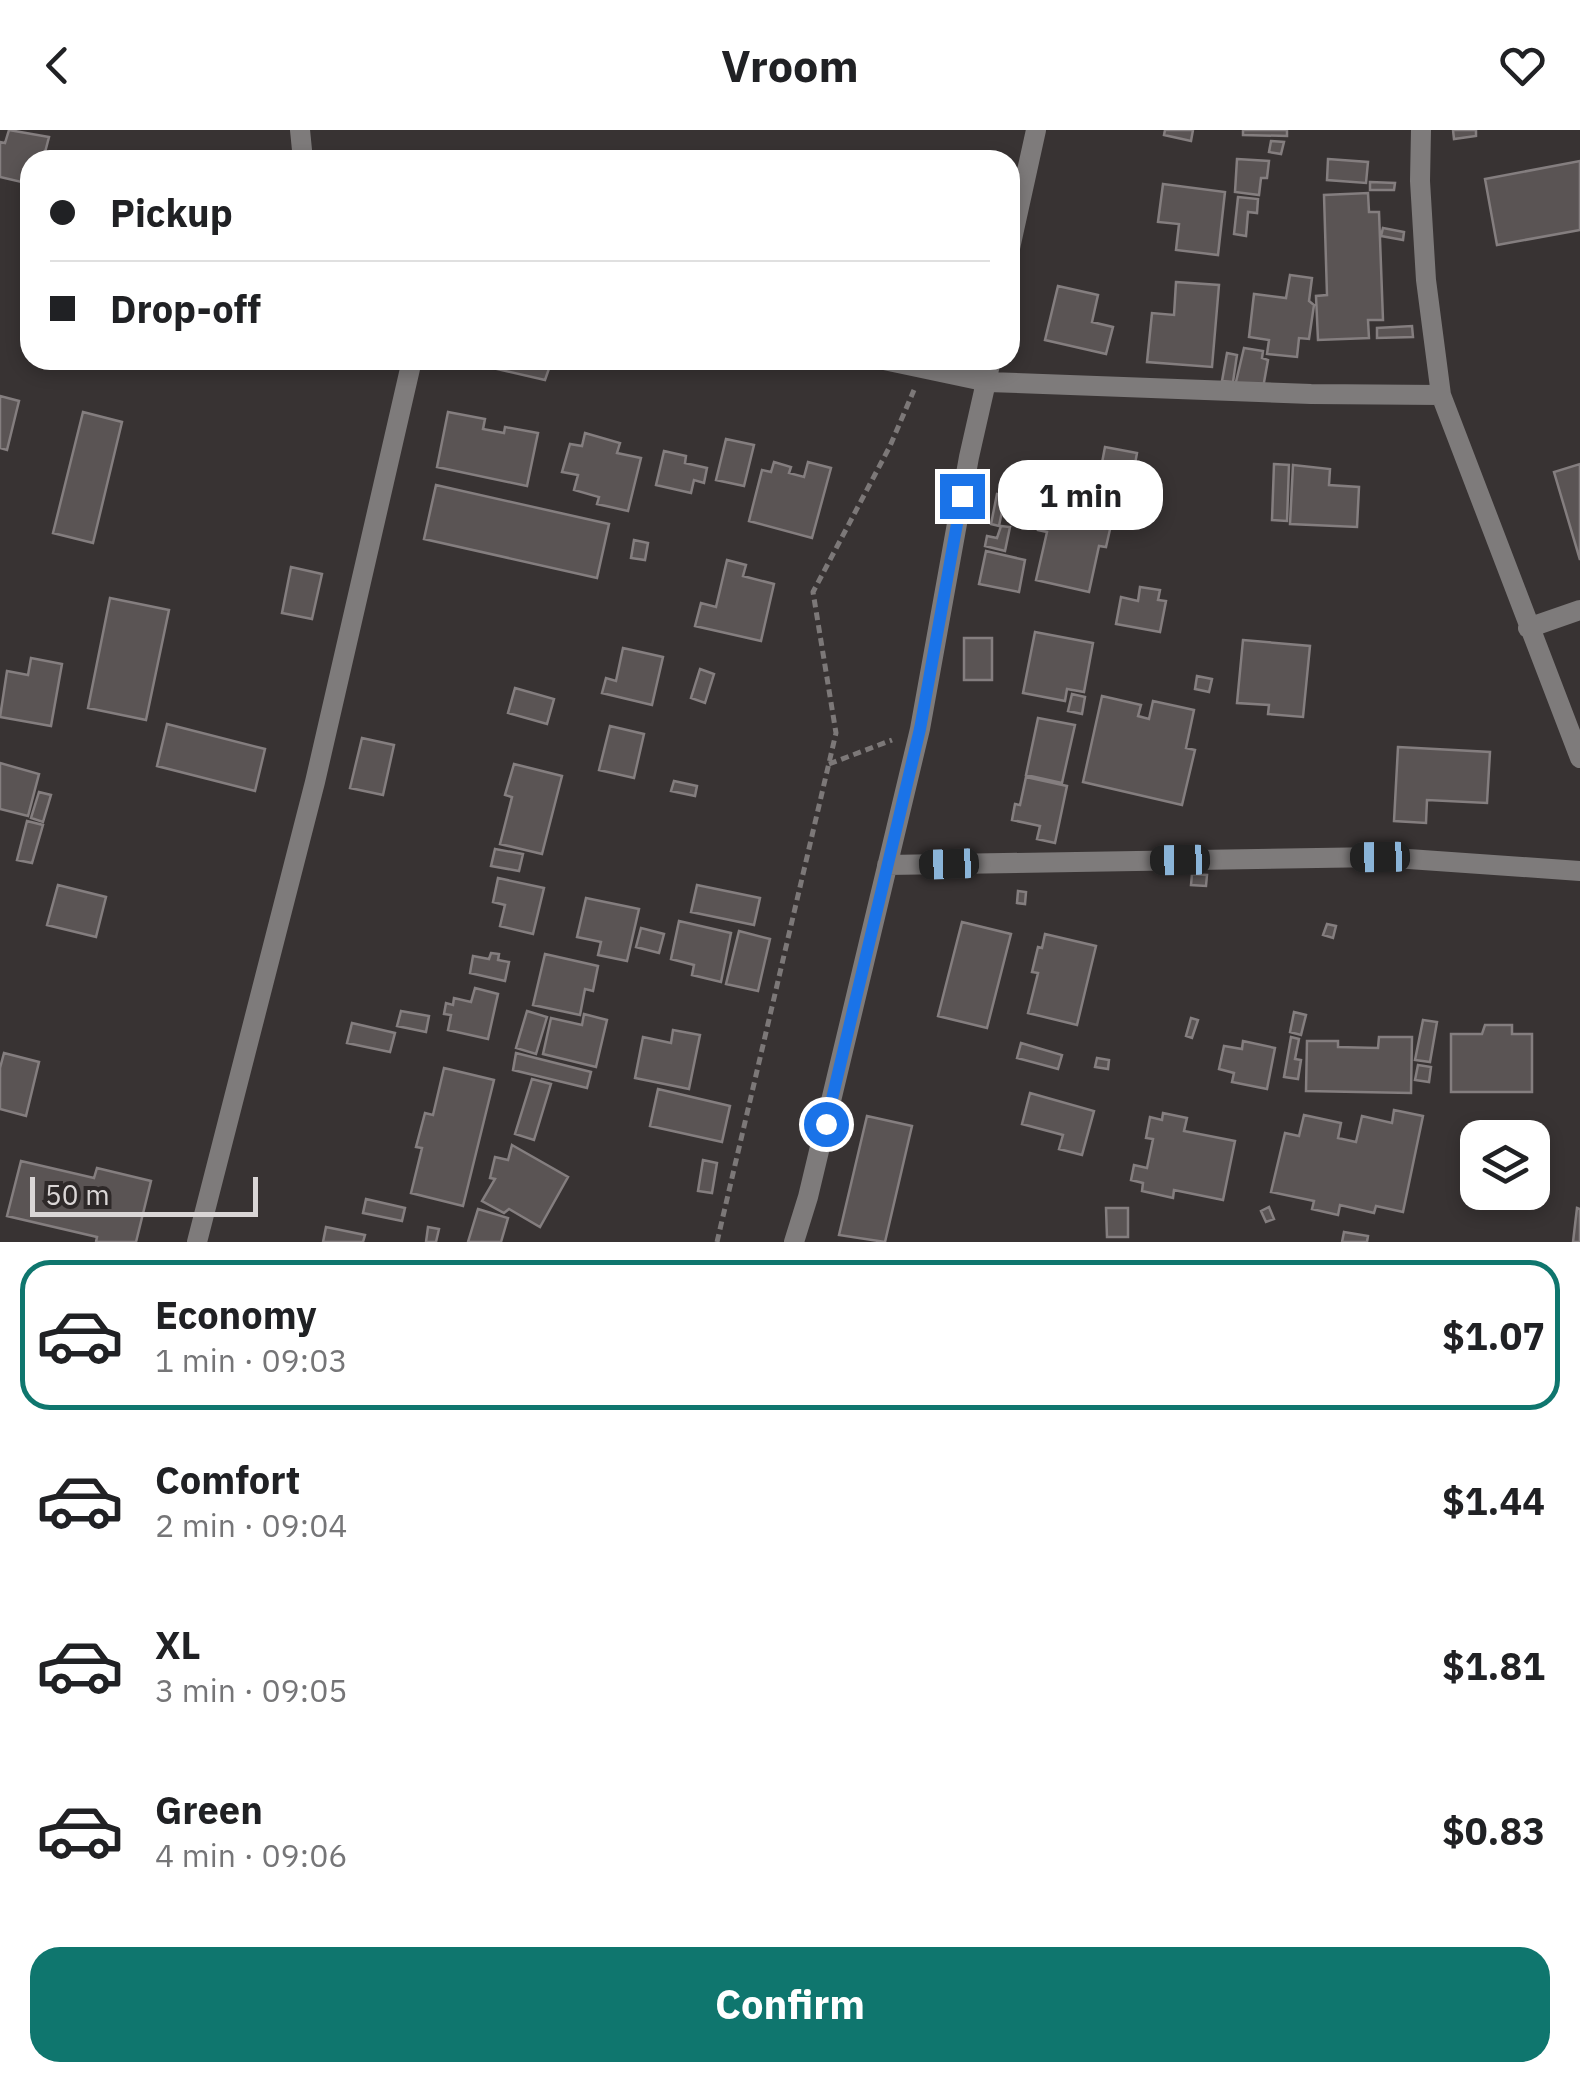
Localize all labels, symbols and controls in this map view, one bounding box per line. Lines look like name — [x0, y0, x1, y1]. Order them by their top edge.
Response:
text: Vroom — [721, 36, 859, 94]
icon: back — [30, 38, 85, 93]
icon: heart — [1495, 38, 1550, 93]
text: Pickup — [110, 188, 233, 237]
text: Drop-off — [110, 284, 261, 333]
callout: 1 min — [997, 461, 1162, 531]
route end — [940, 474, 985, 519]
text: 1 min — [1039, 474, 1122, 516]
car — [1350, 841, 1410, 873]
car — [1150, 844, 1210, 876]
car — [918, 848, 980, 880]
route start — [804, 1102, 849, 1147]
map controls — [1460, 1120, 1550, 1210]
button: layers — [1460, 1120, 1550, 1210]
scale bar — [30, 1172, 258, 1216]
text: 50 m — [45, 1176, 110, 1213]
icon: car — [35, 1290, 125, 1380]
text: Economy — [155, 1290, 317, 1339]
text: $1.07 — [1442, 1311, 1545, 1360]
text: 1 min · 09:03 — [155, 1339, 348, 1381]
icon: car — [35, 1455, 125, 1545]
text: Comfort — [155, 1455, 300, 1504]
text: $1.44 — [1442, 1476, 1545, 1525]
text: 2 min · 09:04 — [155, 1504, 348, 1546]
icon: car — [35, 1620, 125, 1710]
text: XL — [155, 1620, 201, 1669]
text: $1.81 — [1442, 1641, 1545, 1690]
text: 3 min · 09:05 — [155, 1669, 348, 1711]
icon: car — [35, 1785, 125, 1875]
text: Green — [155, 1785, 263, 1834]
text: $0.83 — [1442, 1806, 1545, 1855]
text: 4 min · 09:06 — [155, 1834, 348, 1876]
button: Confirm — [30, 1947, 1550, 2062]

